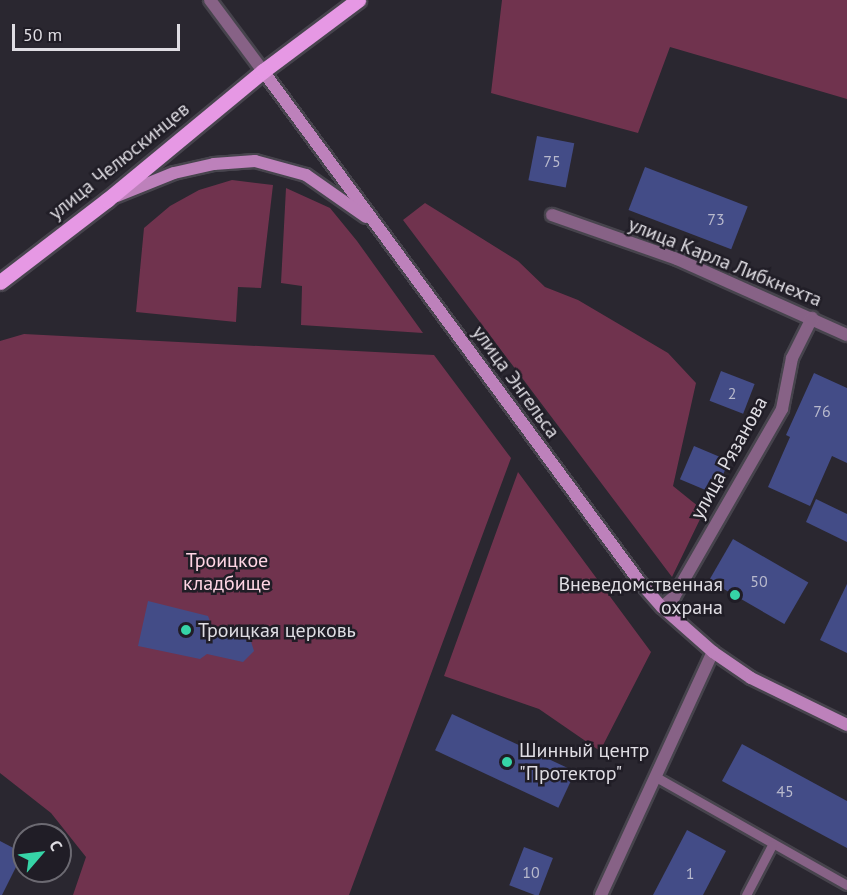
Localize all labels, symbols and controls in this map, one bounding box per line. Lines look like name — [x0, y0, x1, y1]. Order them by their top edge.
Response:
scale bar — [15, 12, 183, 50]
text: 50 m — [23, 23, 62, 46]
street label: улица Челюскинцев — [44, 97, 194, 225]
house number: 75 — [543, 151, 561, 171]
house number: 73 — [707, 209, 725, 229]
street label: улица Карла Либкнехта — [625, 212, 825, 312]
street label: улица Энгельса — [467, 321, 565, 443]
house number: 2 — [728, 383, 736, 403]
street label: улица Рязанова — [685, 392, 773, 524]
house number: 76 — [813, 401, 831, 421]
park label: Троицкое кладбище — [183, 549, 271, 596]
house number: 50 — [750, 571, 768, 591]
place label: Вневедомственная охрана — [558, 572, 723, 619]
marker: Вневедомственная охрана — [728, 588, 742, 602]
place label: Троицкая церковь — [198, 618, 356, 642]
marker: Троицкая церковь — [179, 623, 193, 637]
place label: Шинный центр "Протектор" — [519, 738, 649, 785]
marker: Шинный центр "Протектор" — [500, 755, 514, 769]
house number: 45 — [776, 781, 794, 801]
north arrow — [12, 823, 72, 883]
text: С — [45, 837, 67, 854]
house number: 10 — [522, 862, 540, 882]
house number: 1 — [686, 863, 694, 883]

